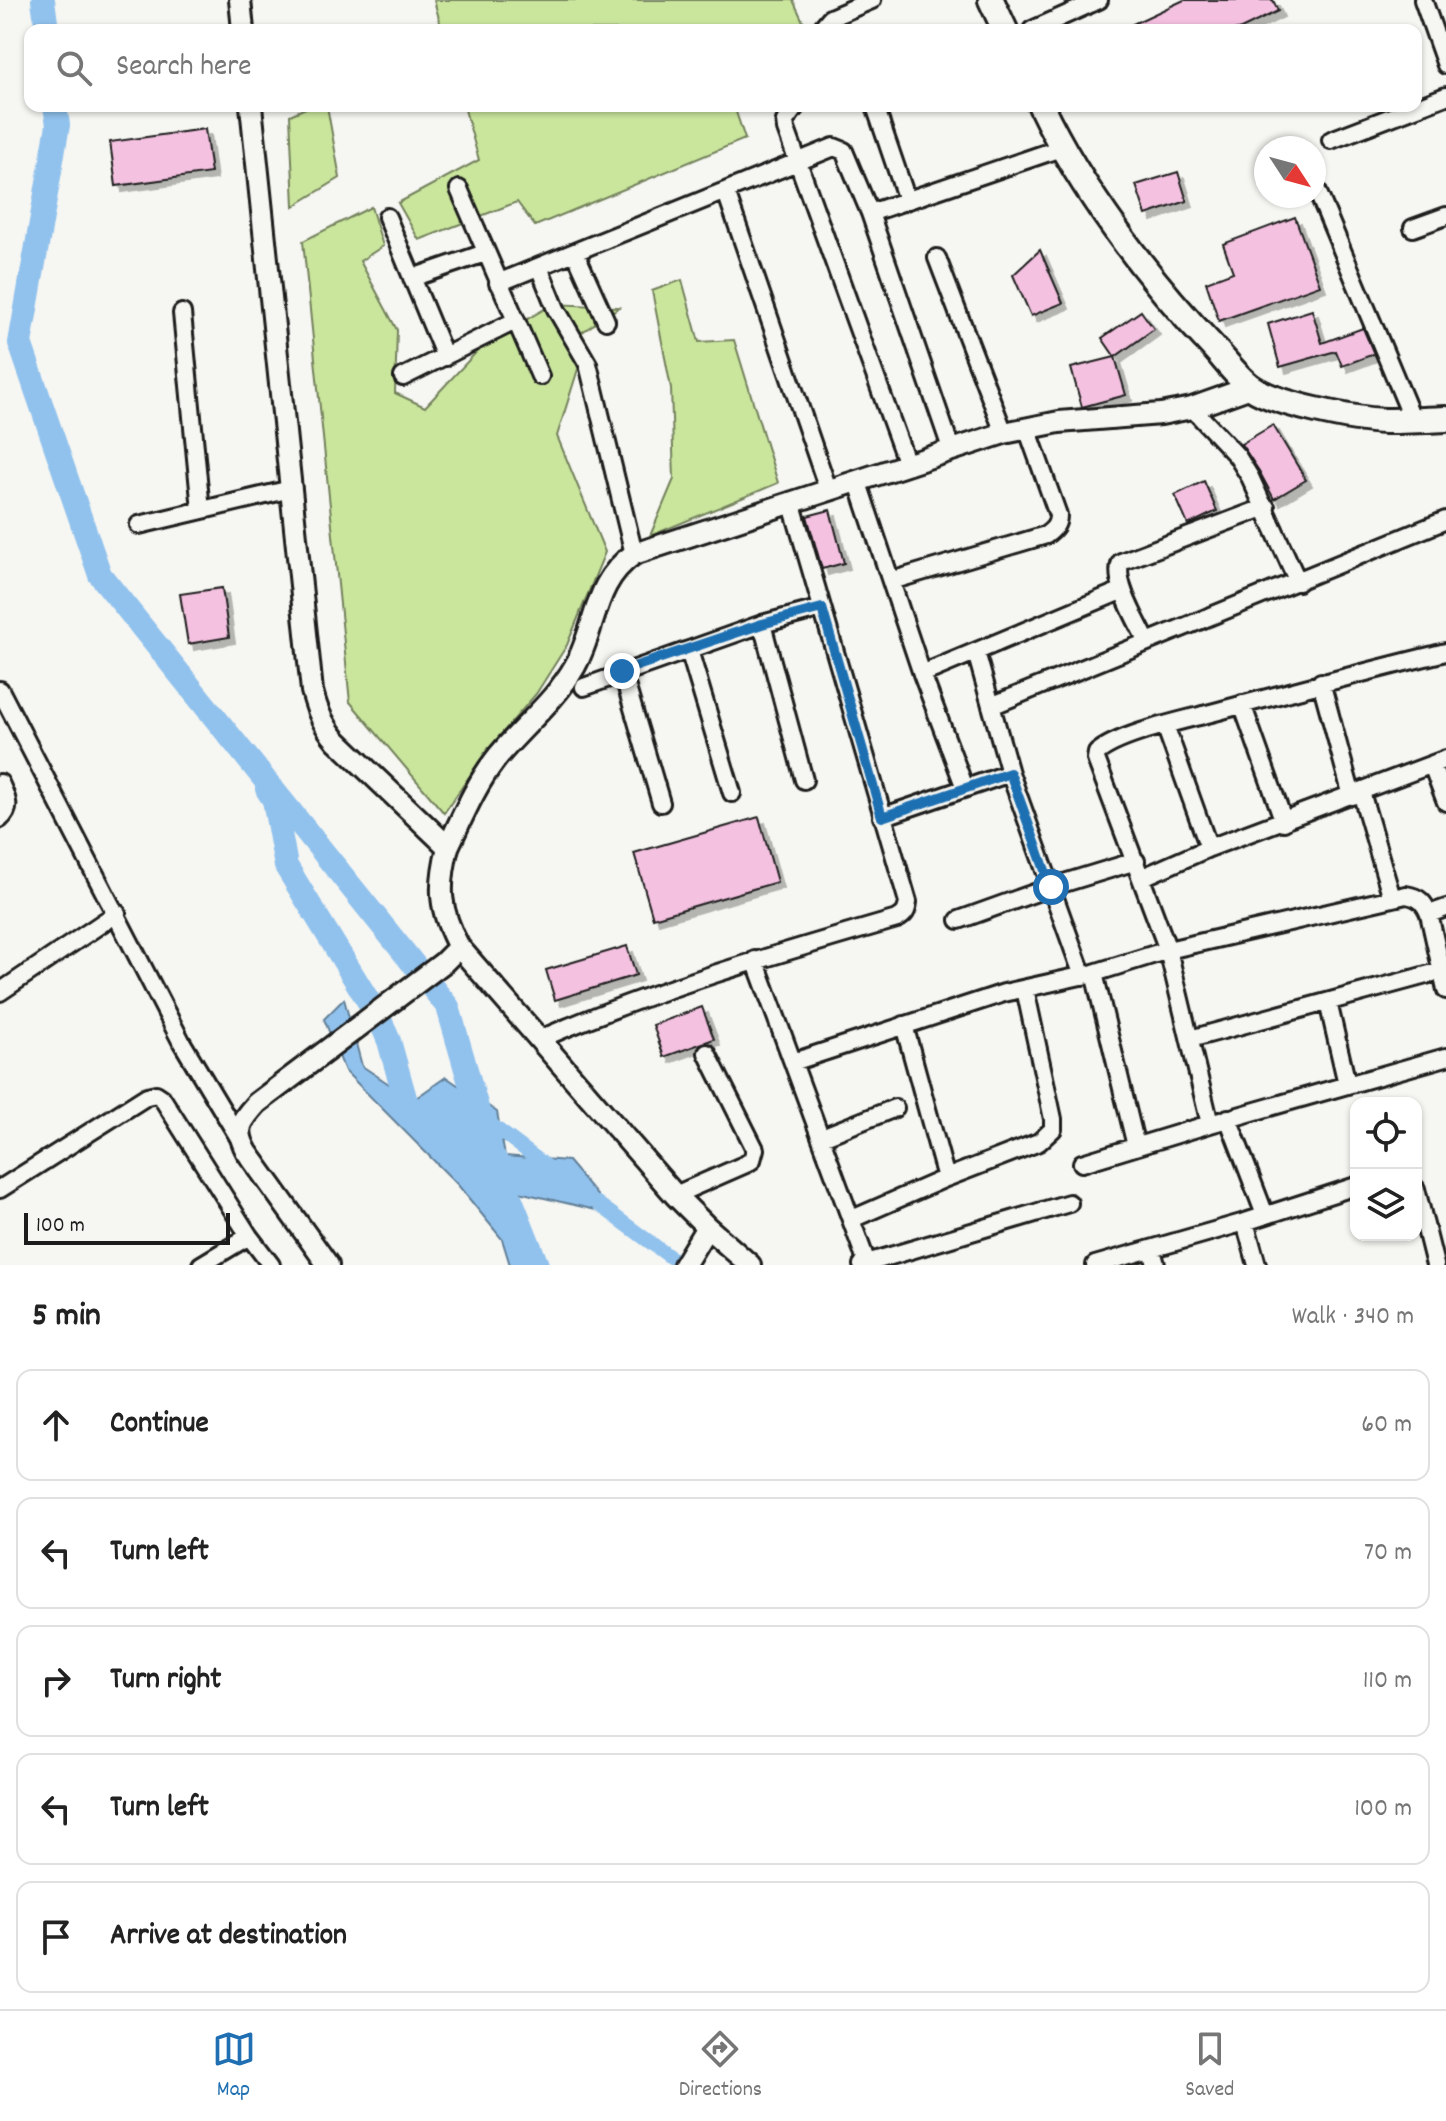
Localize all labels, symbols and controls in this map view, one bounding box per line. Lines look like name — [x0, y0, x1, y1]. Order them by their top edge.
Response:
search box — [24, 24, 1422, 112]
icon: search — [52, 46, 96, 90]
text: Search here — [116, 47, 252, 90]
north arrow — [1254, 136, 1326, 208]
route end — [604, 653, 640, 689]
route start — [1033, 869, 1069, 905]
map controls — [1350, 1097, 1422, 1241]
button: locate — [1350, 1097, 1422, 1169]
button: layers — [1350, 1169, 1422, 1241]
scale bar — [24, 1209, 230, 1245]
text: 100 m — [36, 1211, 85, 1242]
text: 5 min — [32, 1293, 101, 1342]
text: Walk · 340 m — [1292, 1299, 1414, 1336]
icon: ahead — [34, 1403, 78, 1447]
text: Continue — [110, 1404, 209, 1447]
text: 60 m — [1361, 1407, 1412, 1444]
icon: left — [34, 1531, 78, 1575]
text: Turn left — [110, 1532, 209, 1575]
text: 70 m — [1364, 1535, 1412, 1572]
icon: right — [34, 1659, 78, 1703]
text: Turn right — [110, 1660, 221, 1703]
text: 110 m — [1363, 1663, 1412, 1700]
icon: left — [34, 1787, 78, 1831]
text: Turn left — [110, 1788, 209, 1831]
text: 100 m — [1354, 1791, 1412, 1828]
icon: arrive — [34, 1915, 78, 1959]
text: Arrive at destination — [110, 1916, 347, 1959]
tab: Map — [212, 2027, 256, 2106]
tab: Directions — [679, 2027, 762, 2106]
tab: Saved — [1185, 2027, 1234, 2106]

